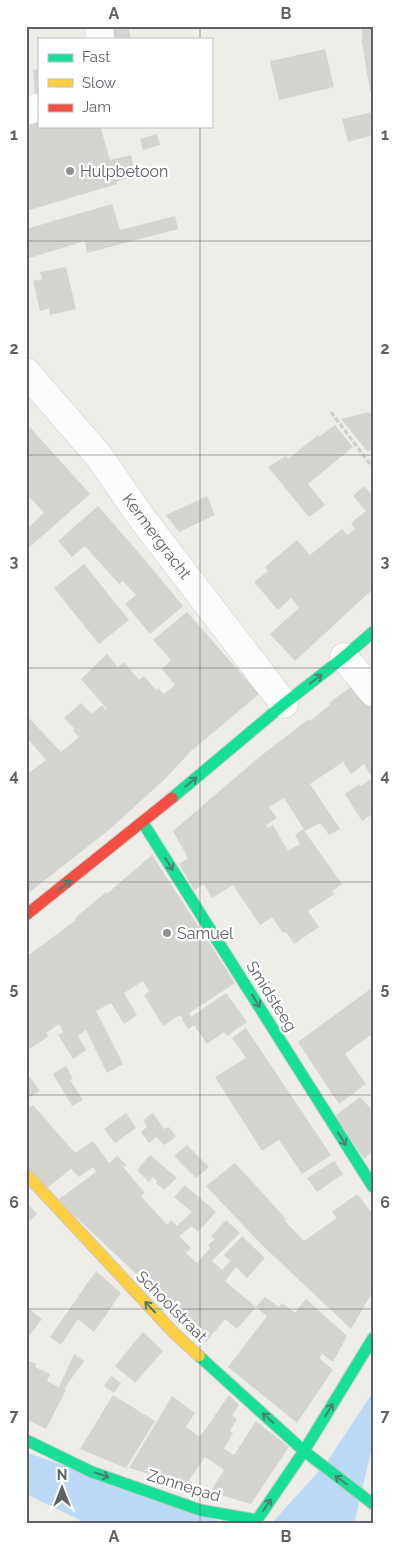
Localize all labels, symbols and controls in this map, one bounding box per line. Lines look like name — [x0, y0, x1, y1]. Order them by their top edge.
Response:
text: A — [109, 4, 120, 23]
text: B — [281, 4, 292, 23]
legend — [38, 38, 212, 128]
text: Fast — [82, 48, 110, 66]
text: Slow — [82, 74, 116, 92]
text: Jam — [82, 98, 111, 116]
text: 1 — [10, 125, 18, 144]
text: 1 — [381, 125, 389, 144]
place label: Hulpbetoon — [80, 162, 168, 181]
marker: Hulpbetoon — [64, 165, 76, 177]
text: 2 — [9, 339, 19, 358]
text: 2 — [380, 339, 390, 358]
street label: Kermergracht — [118, 490, 195, 583]
text: 3 — [10, 552, 19, 571]
text: 3 — [381, 552, 390, 571]
one-way arrow — [309, 674, 323, 684]
text: 4 — [9, 766, 19, 785]
text: 4 — [380, 766, 390, 785]
one-way arrow — [184, 777, 197, 788]
one-way arrow — [164, 857, 174, 871]
one-way arrow — [58, 879, 71, 890]
place label: Samuel — [177, 924, 234, 943]
marker: Samuel — [161, 927, 173, 939]
street label: Smidsteeg — [242, 958, 301, 1035]
text: 5 — [10, 979, 19, 998]
text: 5 — [381, 979, 390, 998]
one-way arrow — [251, 994, 261, 1008]
one-way arrow — [338, 1131, 348, 1145]
text: 6 — [9, 1193, 19, 1212]
text: 6 — [380, 1193, 390, 1212]
street label: Schoolstraat — [132, 1267, 212, 1346]
one-way arrow — [144, 1301, 156, 1313]
one-way arrow — [325, 1403, 335, 1417]
text: 7 — [10, 1406, 19, 1425]
text: 7 — [381, 1406, 390, 1425]
one-way arrow — [261, 1412, 274, 1424]
north arrow — [38, 1462, 88, 1512]
street label: Zonnepad — [145, 1465, 223, 1506]
text: N — [57, 1467, 67, 1483]
one-way arrow — [94, 1471, 109, 1480]
one-way arrow — [335, 1474, 348, 1485]
one-way arrow — [262, 1499, 272, 1513]
text: A — [109, 1527, 120, 1546]
text: B — [281, 1527, 292, 1546]

